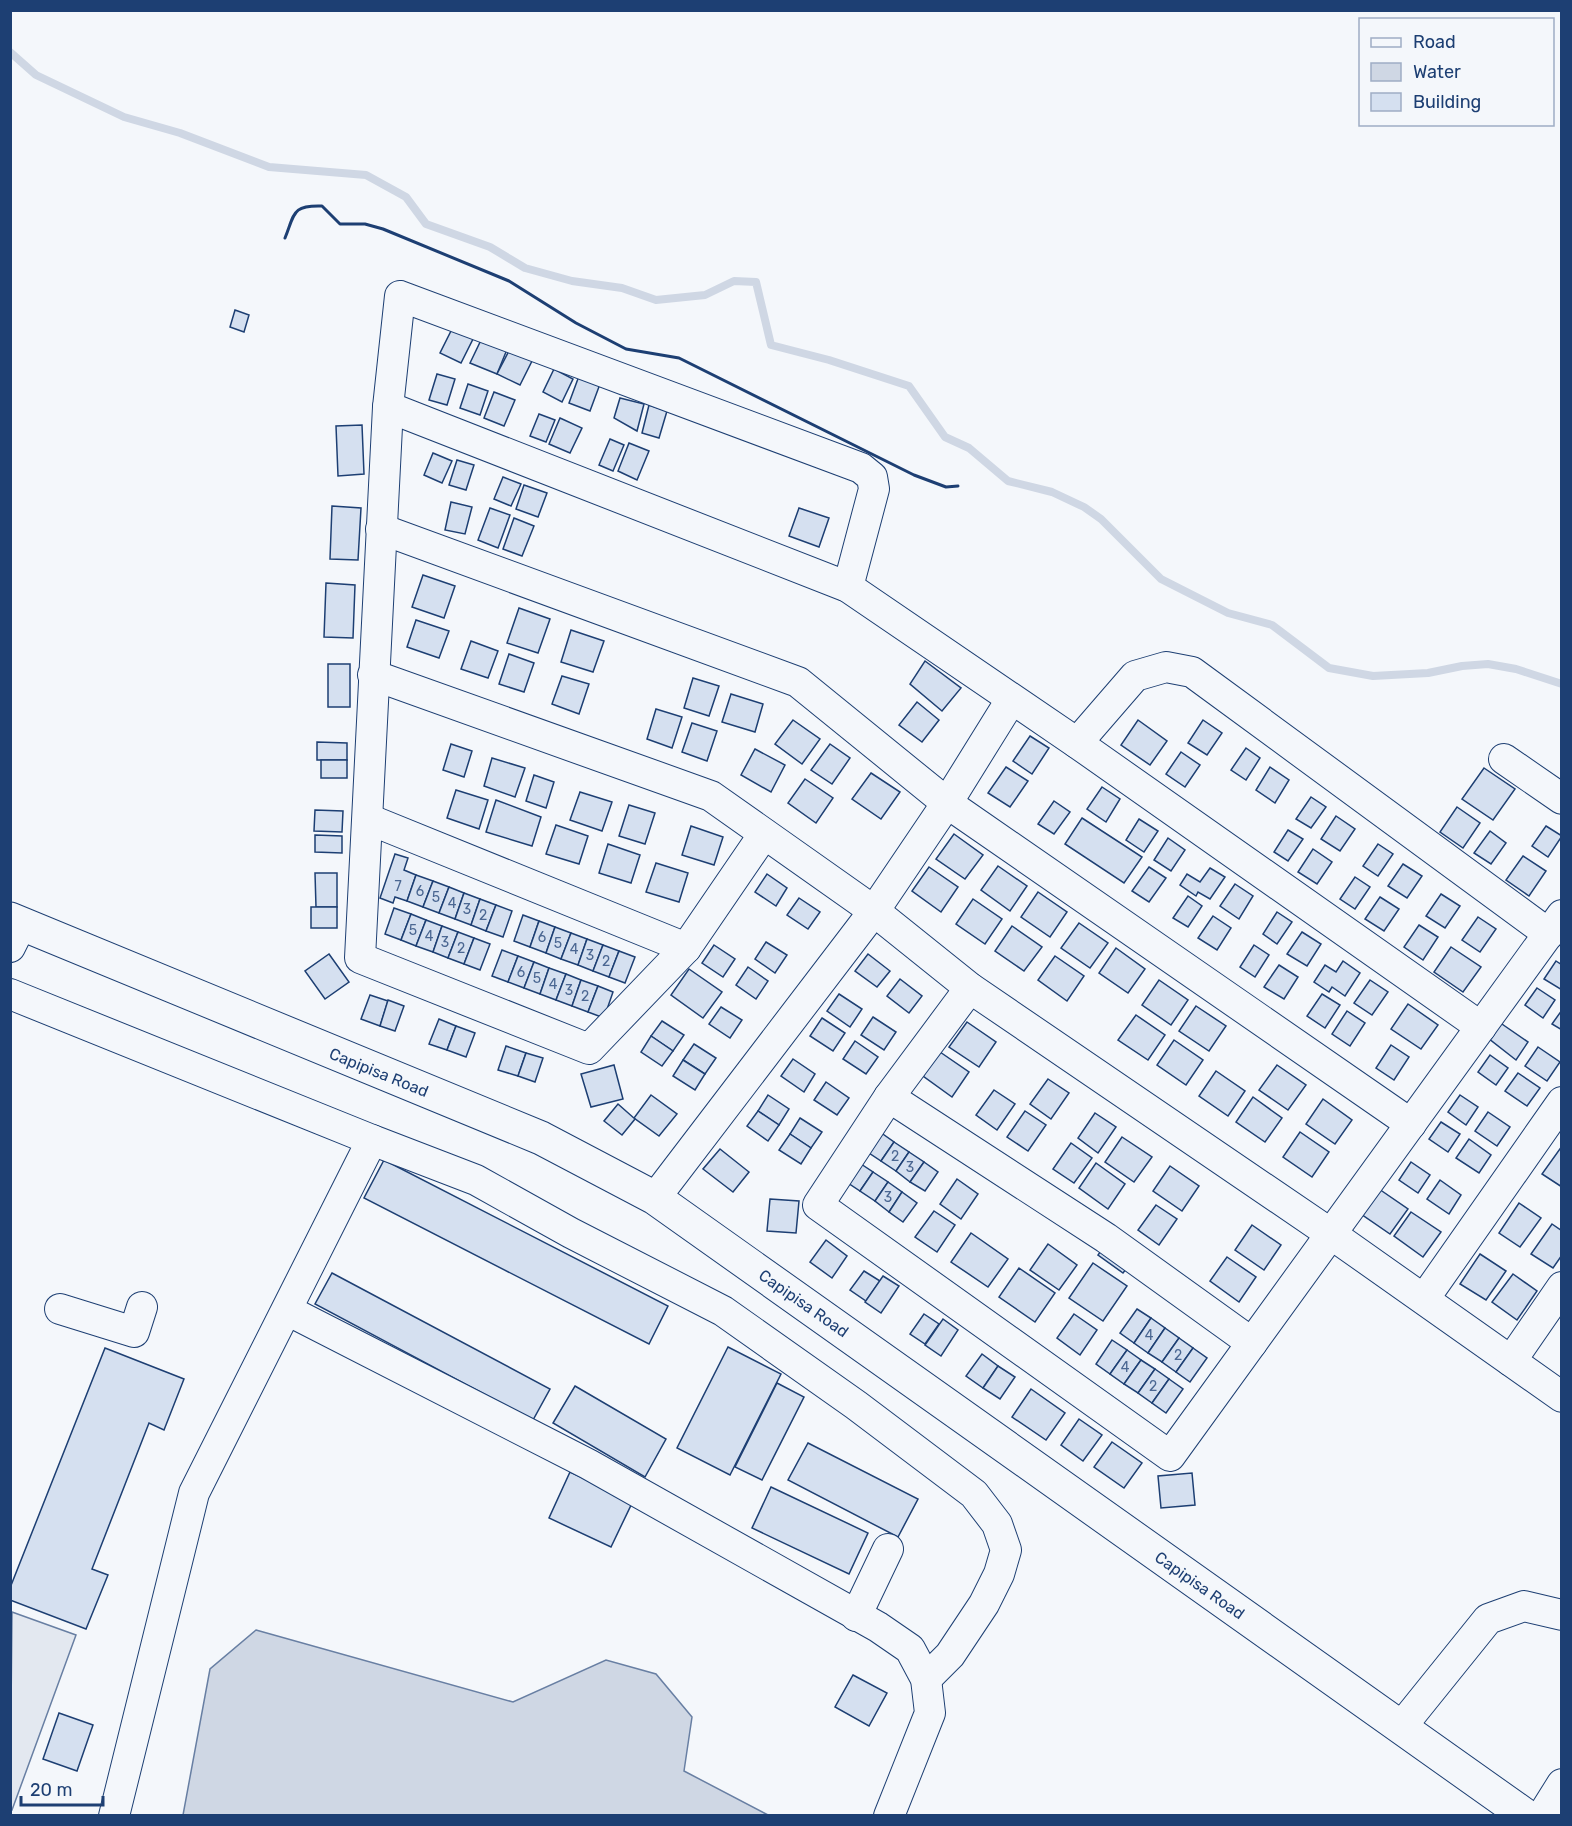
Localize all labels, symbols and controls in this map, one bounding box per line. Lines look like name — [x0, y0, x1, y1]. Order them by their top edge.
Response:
legend — [1359, 18, 1554, 126]
text: Road — [1413, 31, 1456, 53]
text: Water — [1413, 61, 1461, 83]
text: Building — [1413, 91, 1481, 113]
house number: 7 — [394, 878, 402, 895]
house number: 6 — [416, 883, 424, 900]
house number: 5 — [432, 889, 440, 906]
house number: 4 — [448, 895, 457, 912]
house number: 3 — [463, 901, 471, 918]
house number: 2 — [479, 907, 487, 924]
house number: 5 — [409, 922, 417, 939]
house number: 4 — [425, 928, 434, 945]
house number: 6 — [538, 929, 546, 946]
house number: 3 — [441, 934, 449, 951]
house number: 5 — [554, 935, 562, 952]
house number: 2 — [457, 940, 465, 957]
house number: 4 — [570, 941, 579, 958]
house number: 3 — [586, 947, 594, 964]
house number: 2 — [602, 953, 610, 970]
house number: 6 — [517, 964, 525, 981]
house number: 5 — [533, 970, 541, 987]
house number: 4 — [549, 976, 558, 993]
house number: 3 — [565, 982, 573, 999]
house number: 2 — [581, 988, 589, 1005]
street label: Capipisa Road — [327, 1044, 431, 1101]
house number: 2 — [891, 1148, 899, 1165]
house number: 3 — [906, 1159, 914, 1176]
house number: 3 — [884, 1189, 892, 1206]
street label: Capipisa Road — [755, 1265, 852, 1341]
house number: 4 — [1145, 1327, 1154, 1344]
house number: 2 — [1174, 1347, 1182, 1364]
house number: 4 — [1121, 1359, 1130, 1376]
house number: 2 — [1149, 1378, 1157, 1395]
street label: Capipisa Road — [1151, 1547, 1248, 1623]
scale bar — [21, 1769, 104, 1807]
text: 20 m — [30, 1779, 72, 1801]

